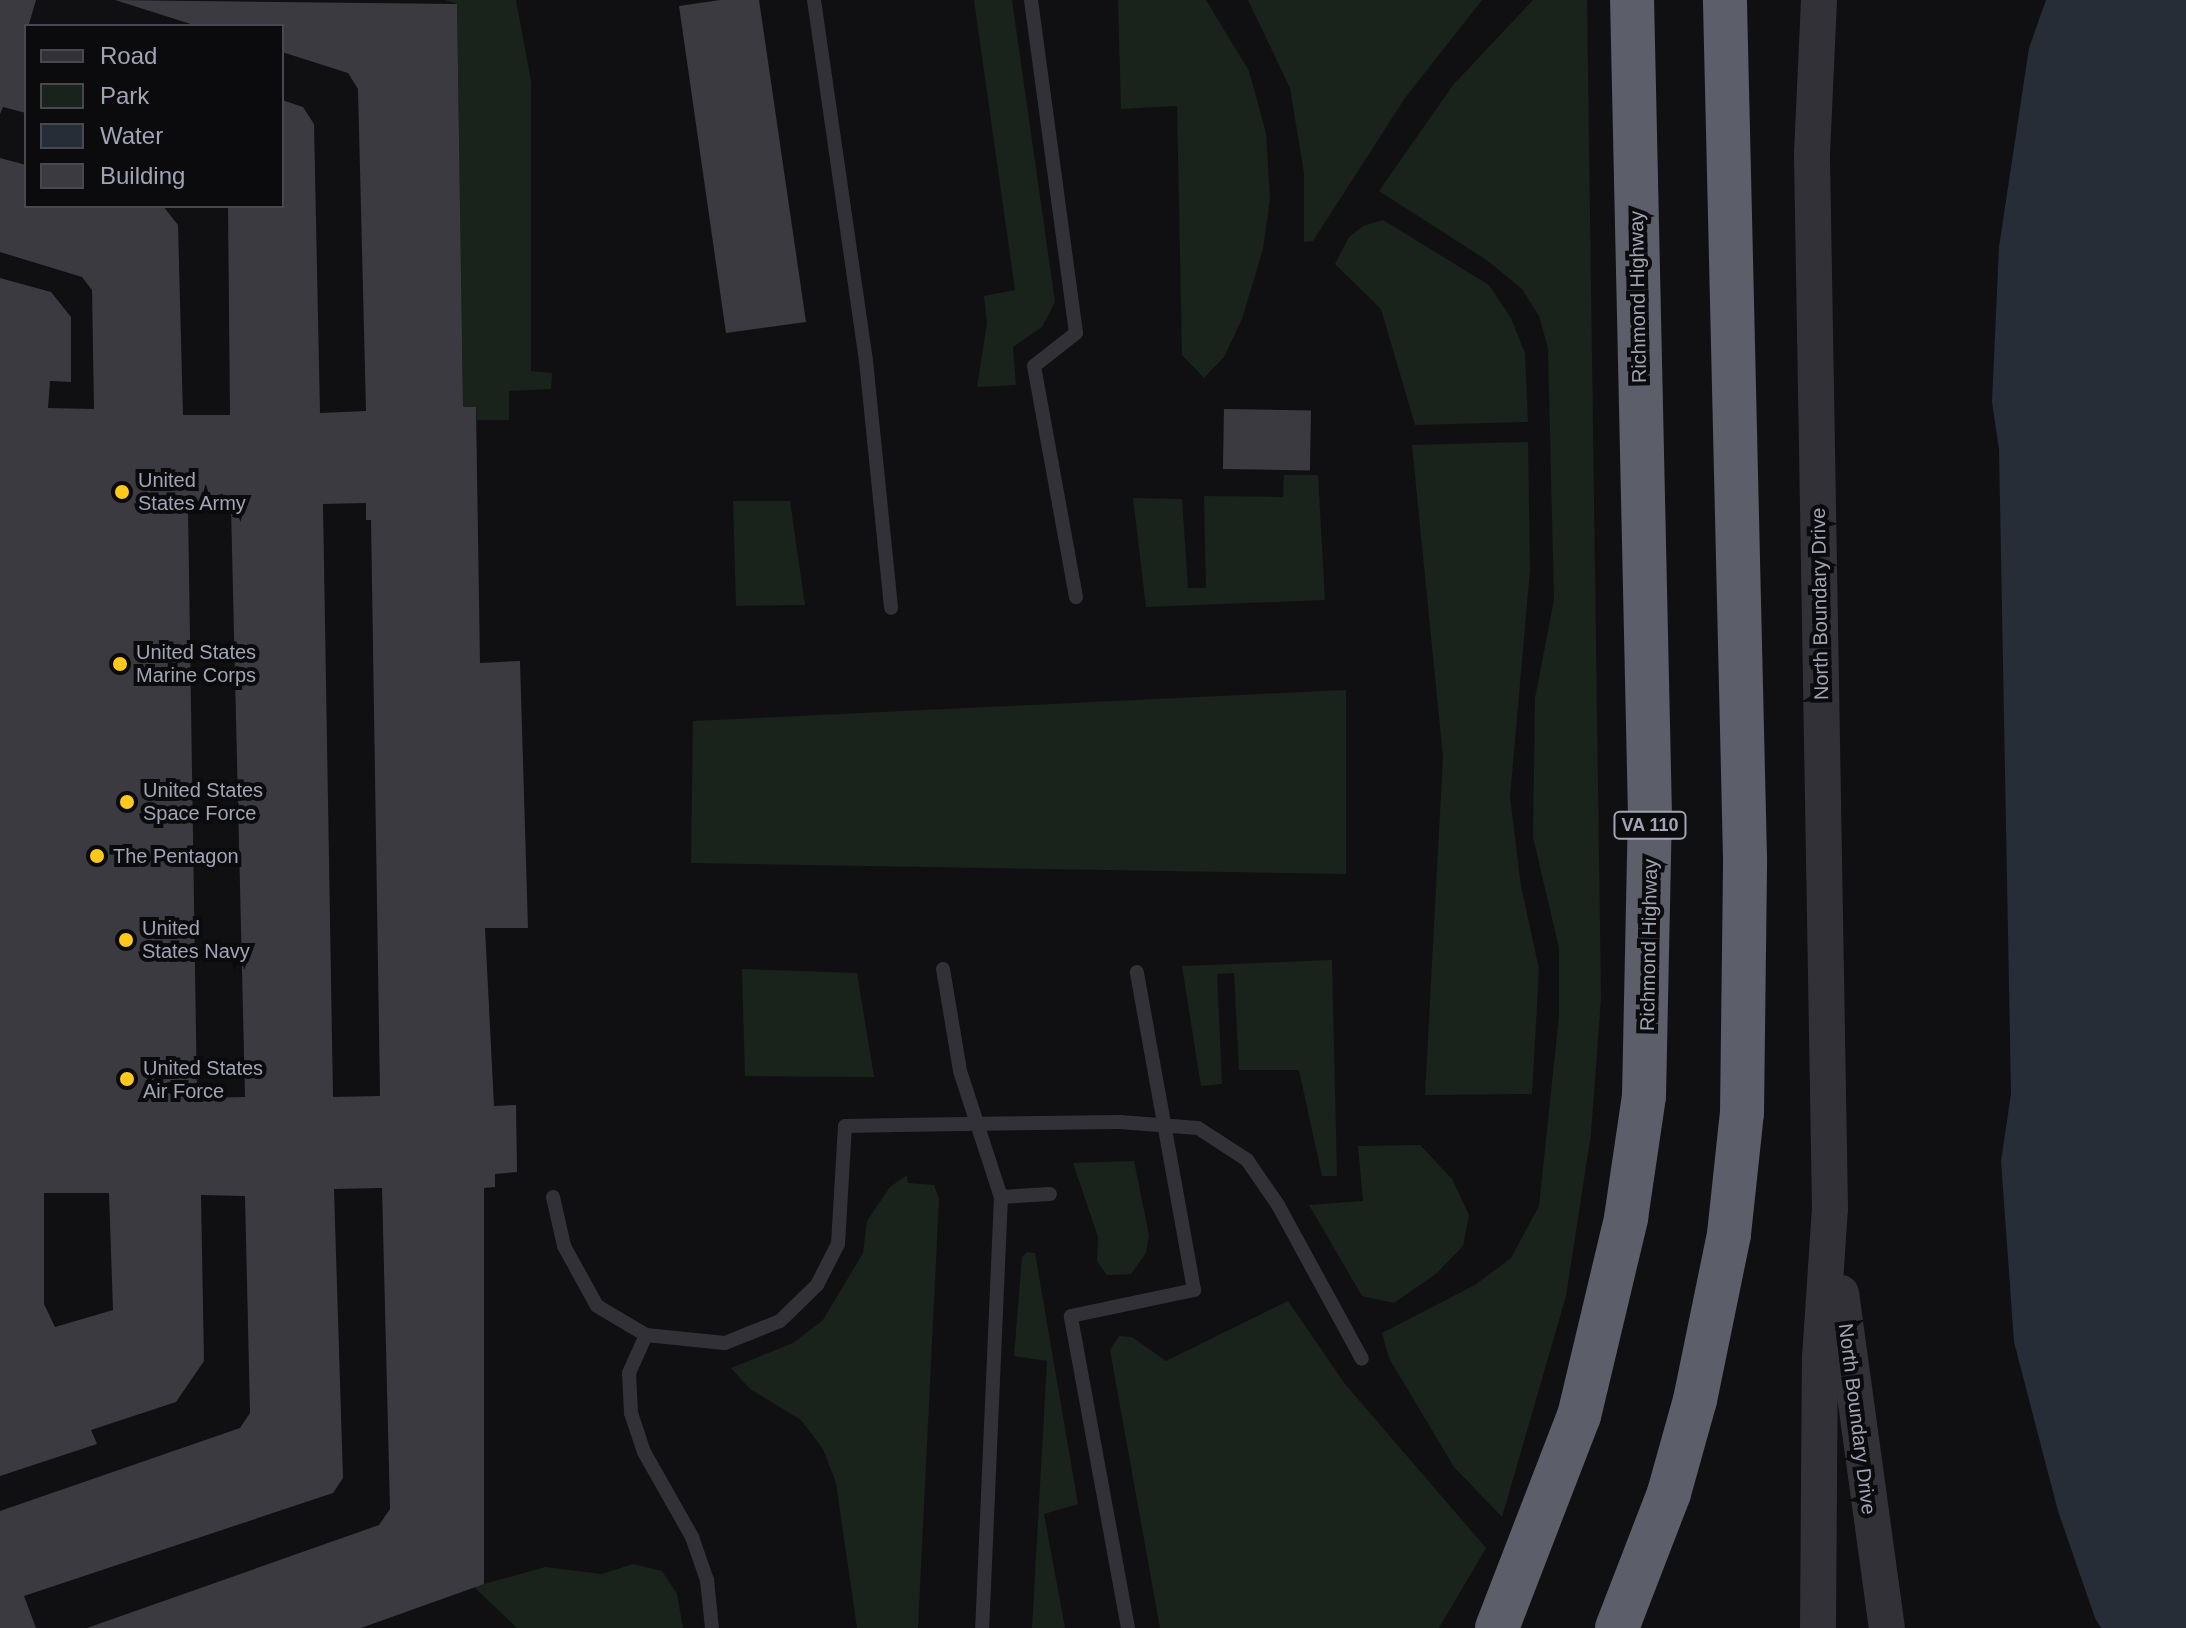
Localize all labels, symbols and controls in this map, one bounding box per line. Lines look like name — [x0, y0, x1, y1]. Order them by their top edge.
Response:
legend — [24, 24, 284, 208]
text: Road — [100, 42, 157, 69]
text: Park — [100, 82, 149, 109]
text: Water — [100, 122, 163, 149]
text: Building — [100, 162, 185, 189]
street label: Richmond Highway — [1624, 211, 1652, 383]
place label: United States Army — [138, 468, 247, 515]
marker: United States Army — [113, 483, 131, 501]
street label: North Boundary Drive — [1806, 508, 1834, 700]
place label: United States Marine Corps — [136, 640, 256, 687]
marker: United States Marine Corps — [111, 655, 129, 673]
place label: United States Space Force — [143, 778, 263, 825]
marker: United States Space Force — [118, 793, 136, 811]
road number: VA 110 — [1612, 811, 1688, 839]
place label: The Pentagon — [113, 844, 239, 868]
marker: The Pentagon — [88, 847, 106, 865]
street label: Richmond Highway — [1635, 859, 1663, 1031]
place label: United States Navy — [142, 916, 250, 963]
marker: United States Navy — [117, 931, 135, 949]
place label: United States Air Force — [143, 1056, 263, 1103]
marker: United States Air Force — [118, 1070, 136, 1088]
street label: North Boundary Drive — [1833, 1322, 1881, 1516]

